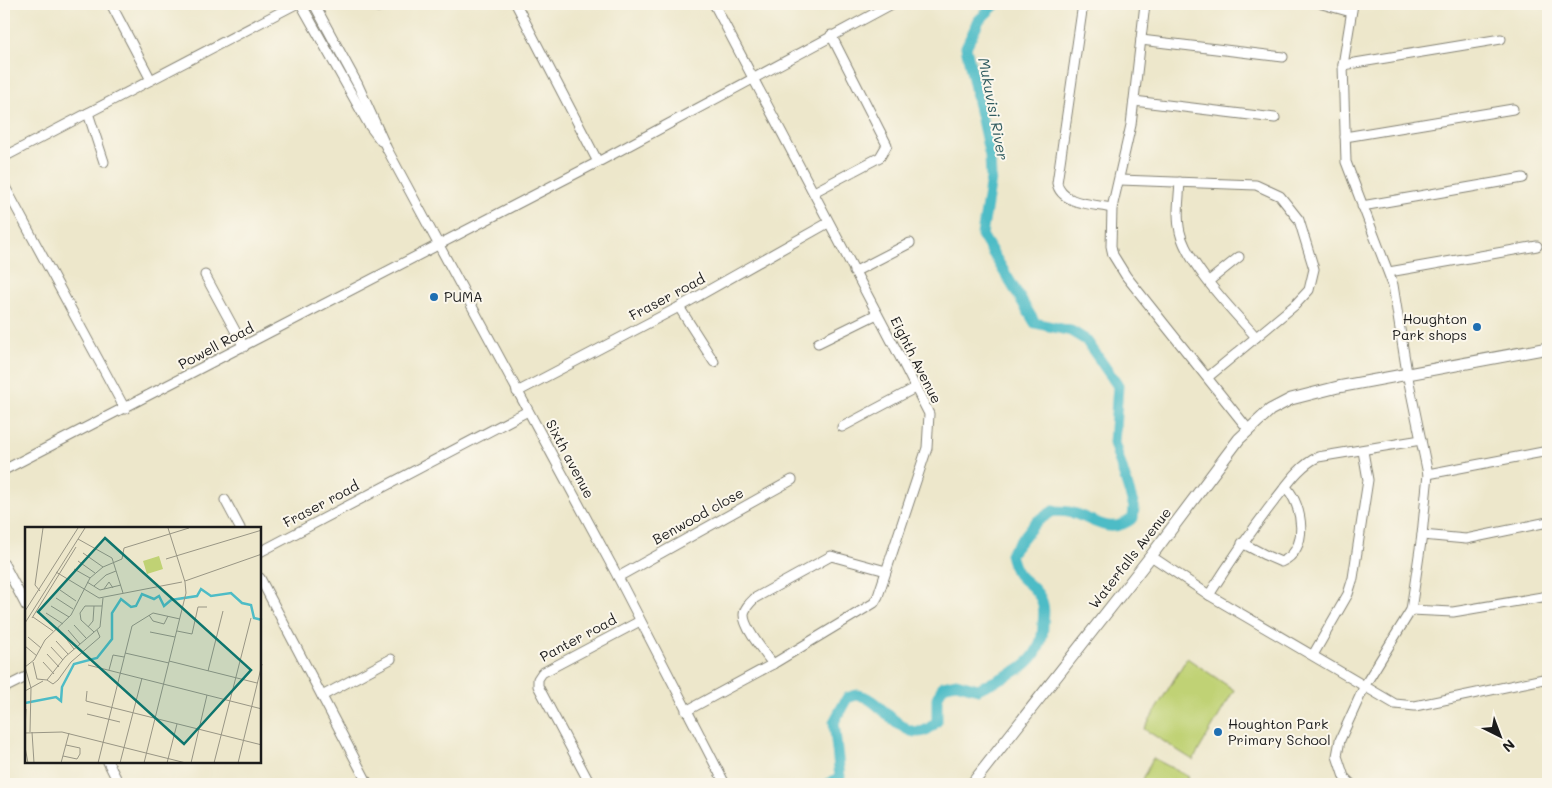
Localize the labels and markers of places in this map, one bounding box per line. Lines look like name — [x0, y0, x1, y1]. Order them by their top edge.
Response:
place label: PUMA — [444, 287, 483, 306]
marker: PUMA — [428, 291, 440, 303]
place label: Houghton Park shops — [1392, 309, 1467, 344]
marker: Houghton Park shops — [1471, 321, 1483, 333]
place label: Houghton Park Primary School — [1228, 714, 1331, 749]
marker: Houghton Park Primary School — [1212, 726, 1224, 738]

